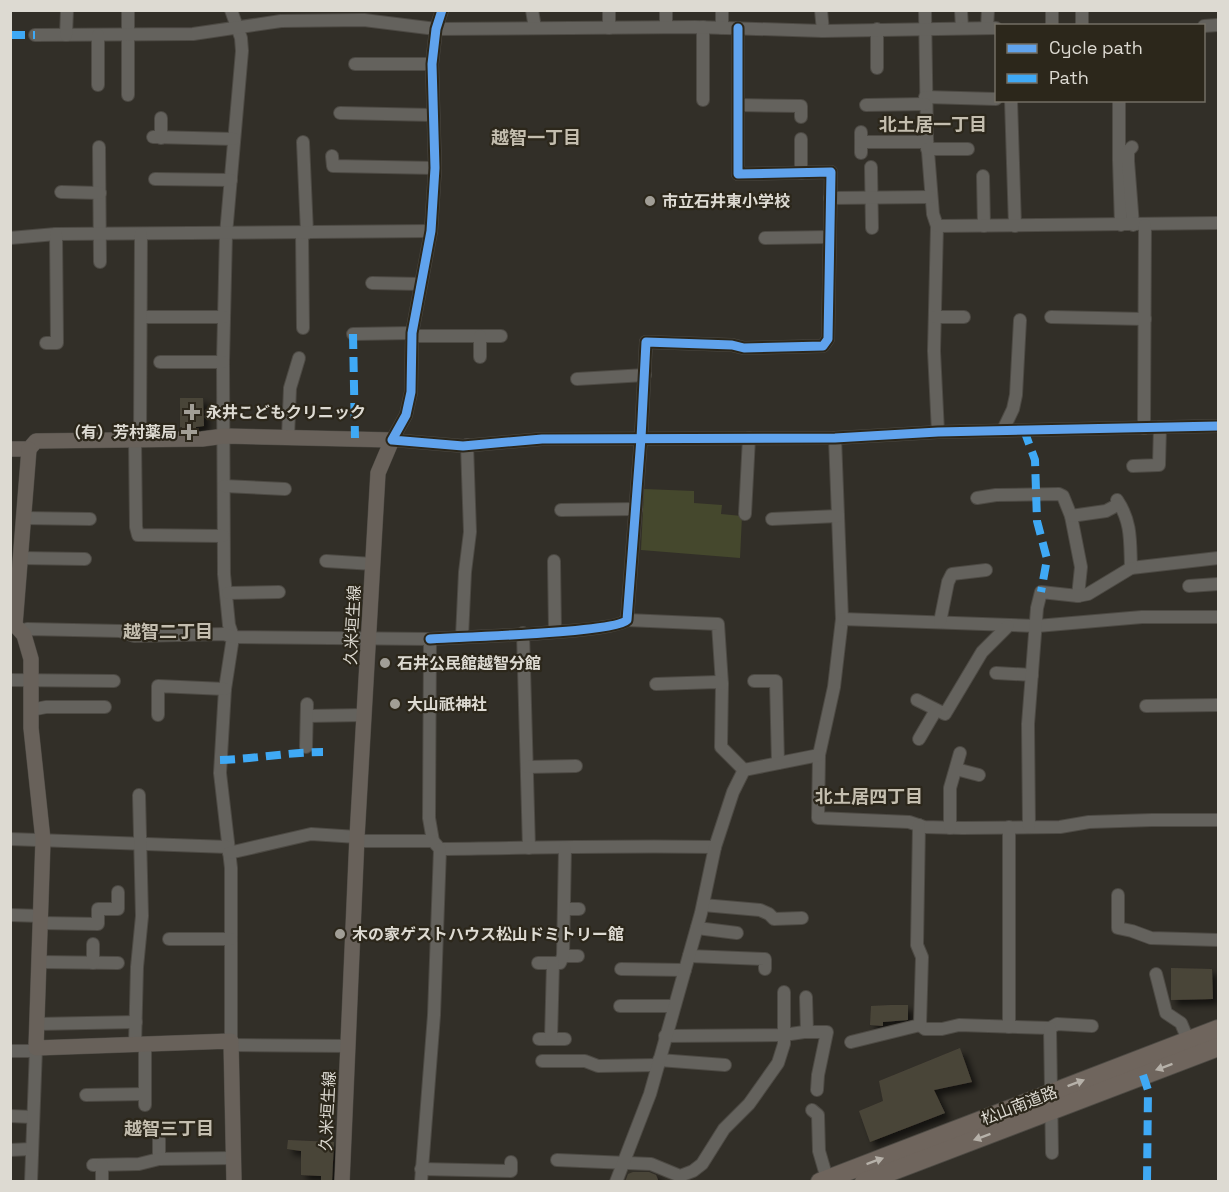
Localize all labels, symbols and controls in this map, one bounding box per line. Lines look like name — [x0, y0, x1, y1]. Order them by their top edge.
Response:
legend — [995, 24, 1205, 102]
text: Cycle path — [1049, 36, 1143, 59]
text: Path — [1049, 66, 1089, 89]
district label: 北土居一丁目 — [879, 113, 987, 136]
district label: 越智一丁目 — [491, 126, 581, 149]
place label: 市立石井東小学校 — [662, 191, 790, 212]
marker: 市立石井東小学校 — [643, 194, 657, 208]
place label: 永井こどもクリニック — [206, 402, 366, 423]
marker: 永井こどもクリニック — [183, 403, 201, 421]
place label: （有）芳村薬局 — [65, 422, 177, 443]
marker: （有）芳村薬局 — [182, 425, 196, 439]
street label: 久米垣生線 — [340, 585, 365, 666]
district label: 越智二丁目 — [123, 620, 213, 643]
place label: 石井公民館越智分館 — [397, 653, 541, 674]
marker: 石井公民館越智分館 — [378, 656, 392, 670]
place label: 大山祇神社 — [407, 694, 487, 715]
marker: 大山祇神社 — [388, 697, 402, 711]
district label: 北土居四丁目 — [815, 785, 923, 808]
place label: 木の家ゲストハウス松山ドミトリー館 — [352, 924, 624, 945]
marker: 木の家ゲストハウス松山ドミトリー館 — [333, 927, 347, 941]
one-way arrow — [1154, 1062, 1172, 1072]
street label: 久米垣生線 — [315, 1071, 340, 1152]
one-way arrow — [1067, 1077, 1085, 1087]
street label: 松山南道路 — [978, 1081, 1060, 1130]
district label: 越智三丁目 — [124, 1117, 214, 1140]
one-way arrow — [973, 1133, 991, 1143]
one-way arrow — [866, 1156, 884, 1165]

